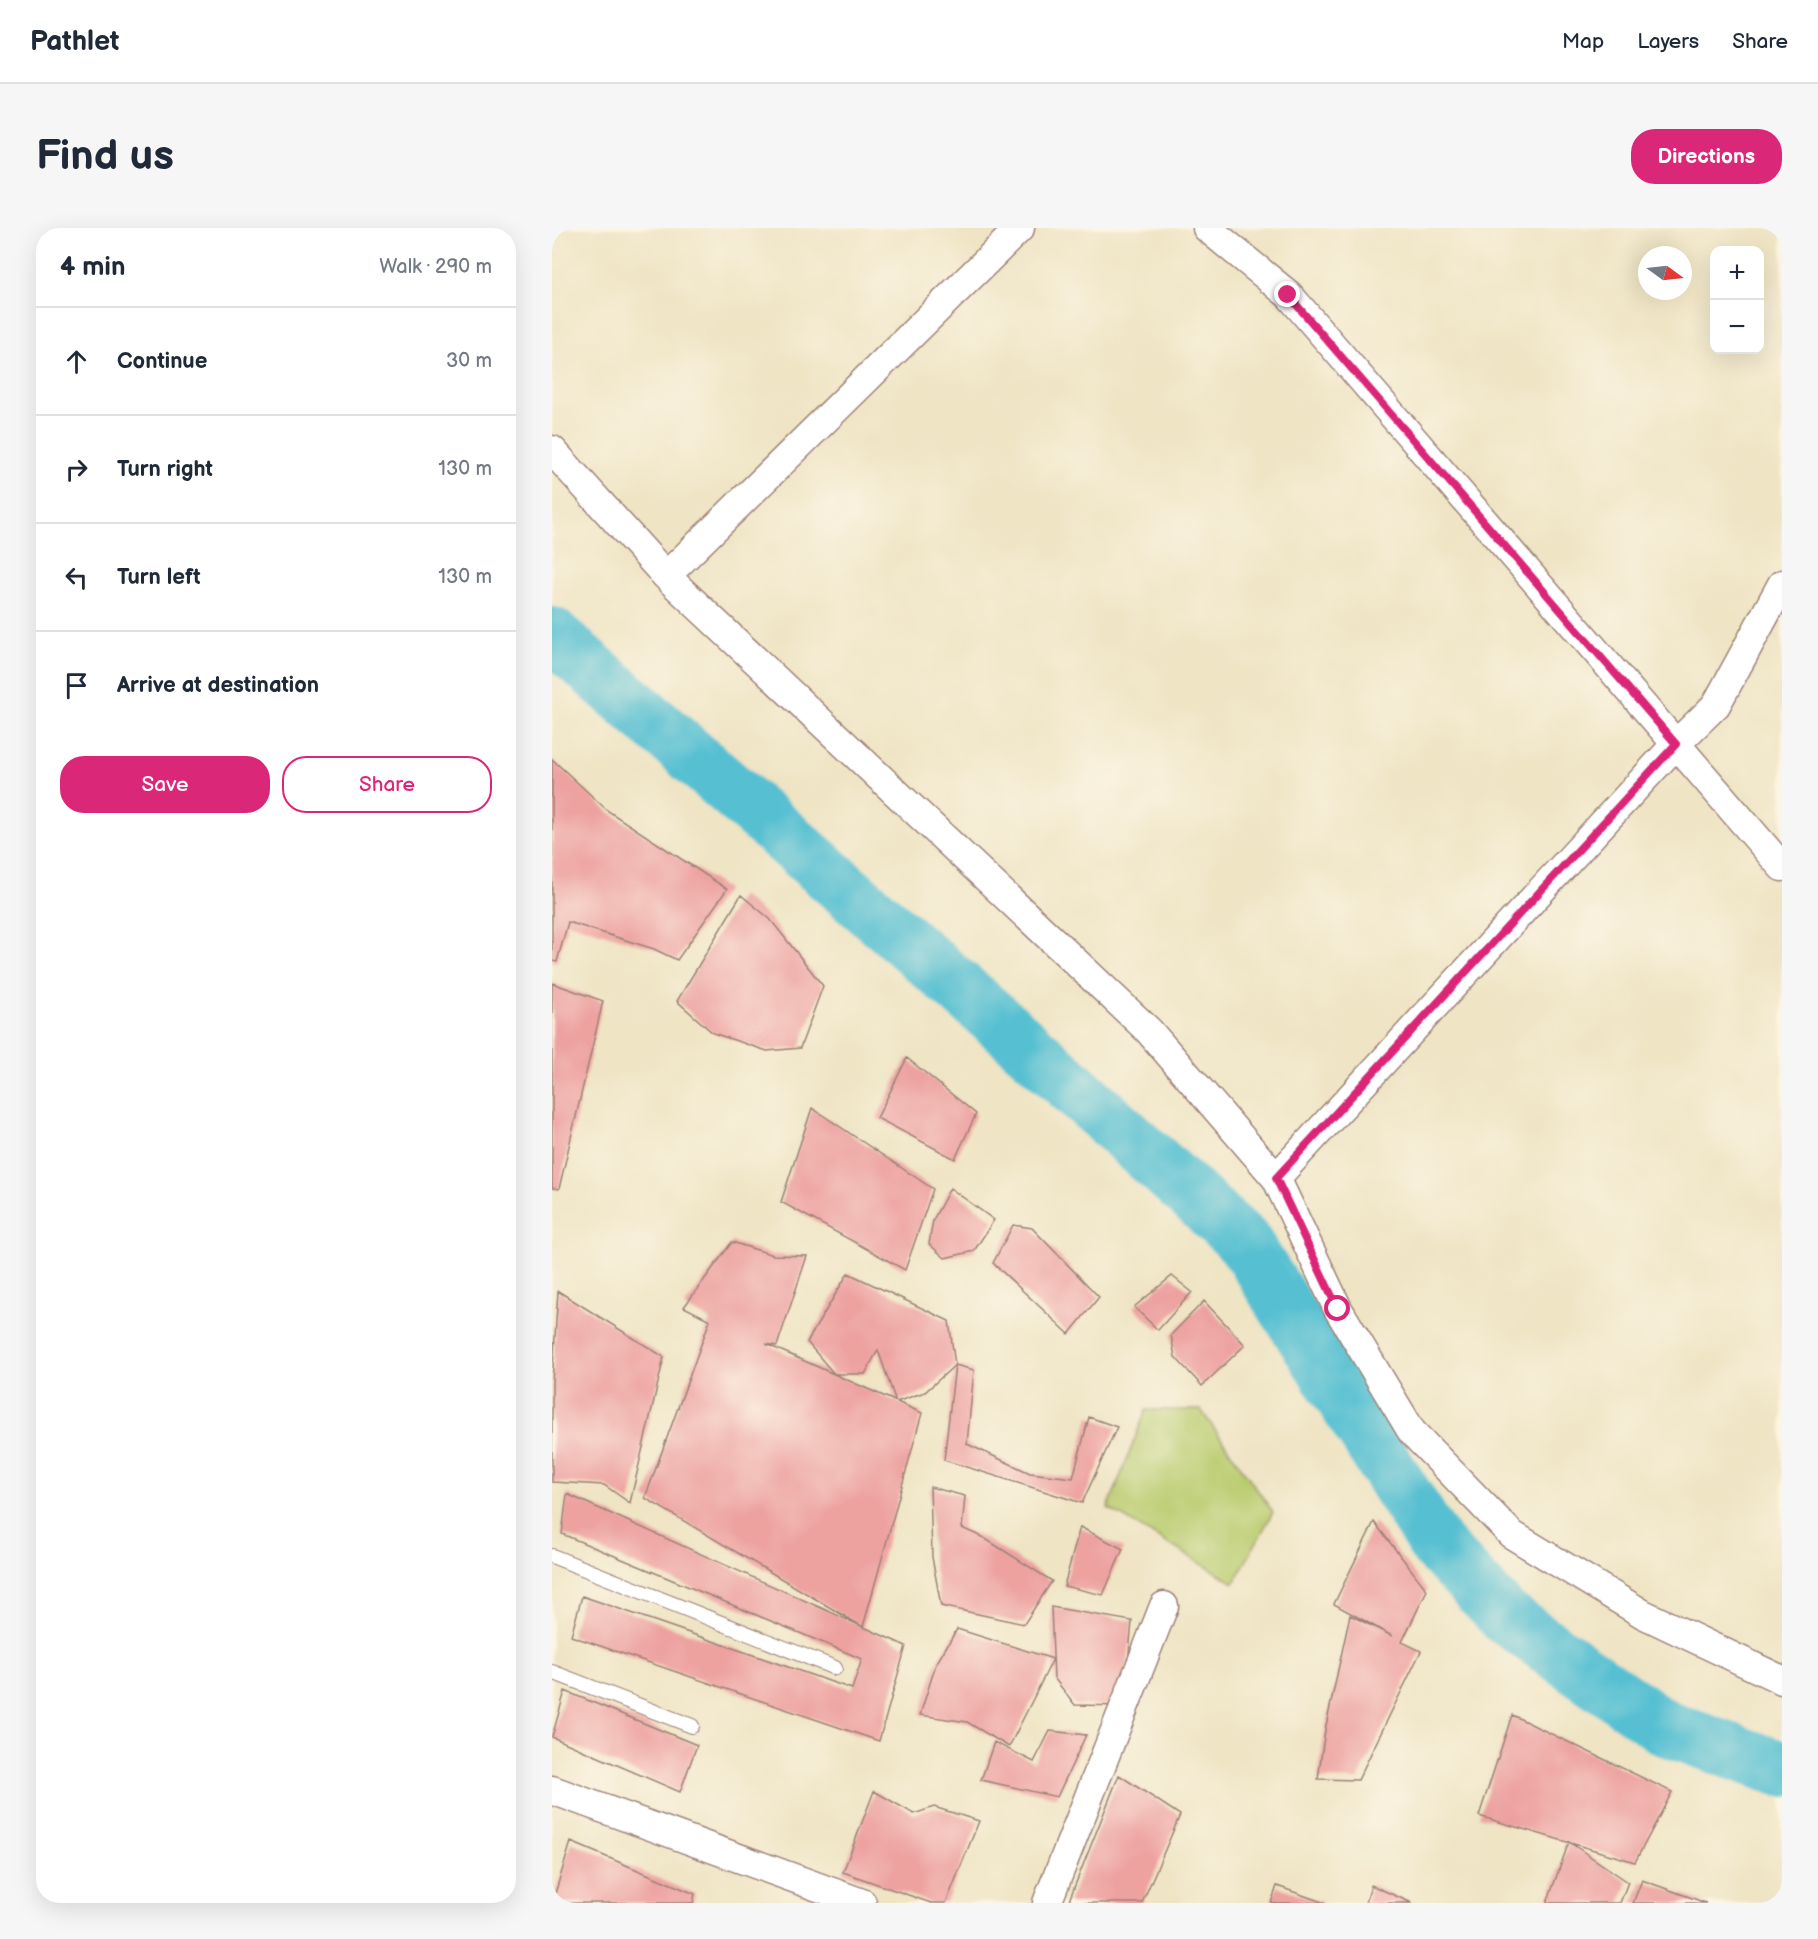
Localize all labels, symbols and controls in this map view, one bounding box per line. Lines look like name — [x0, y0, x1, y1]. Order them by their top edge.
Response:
text: Pathlet — [30, 25, 119, 58]
text: Map — [1562, 29, 1604, 54]
text: Layers — [1637, 29, 1699, 54]
text: Share — [1732, 29, 1788, 54]
button: Directions — [1631, 129, 1782, 184]
text: Find us — [36, 131, 174, 182]
north arrow — [1638, 246, 1692, 300]
map controls — [1710, 246, 1764, 354]
button: + — [1710, 246, 1764, 300]
text: 4 min — [60, 252, 125, 283]
text: Walk · 290 m — [379, 255, 492, 279]
route end — [1274, 281, 1300, 307]
button: − — [1710, 300, 1764, 354]
icon: ahead — [60, 345, 93, 378]
text: Continue — [117, 348, 207, 375]
text: 30 m — [446, 349, 492, 373]
icon: right — [60, 453, 93, 486]
text: Turn right — [117, 456, 213, 483]
text: 130 m — [438, 457, 492, 481]
icon: left — [60, 561, 93, 594]
text: Turn left — [117, 564, 201, 591]
text: 130 m — [438, 565, 492, 589]
icon: arrive — [60, 669, 93, 702]
text: Arrive at destination — [117, 672, 319, 699]
button: Save — [60, 756, 270, 813]
button: Share — [282, 756, 492, 813]
route start — [1324, 1295, 1350, 1321]

